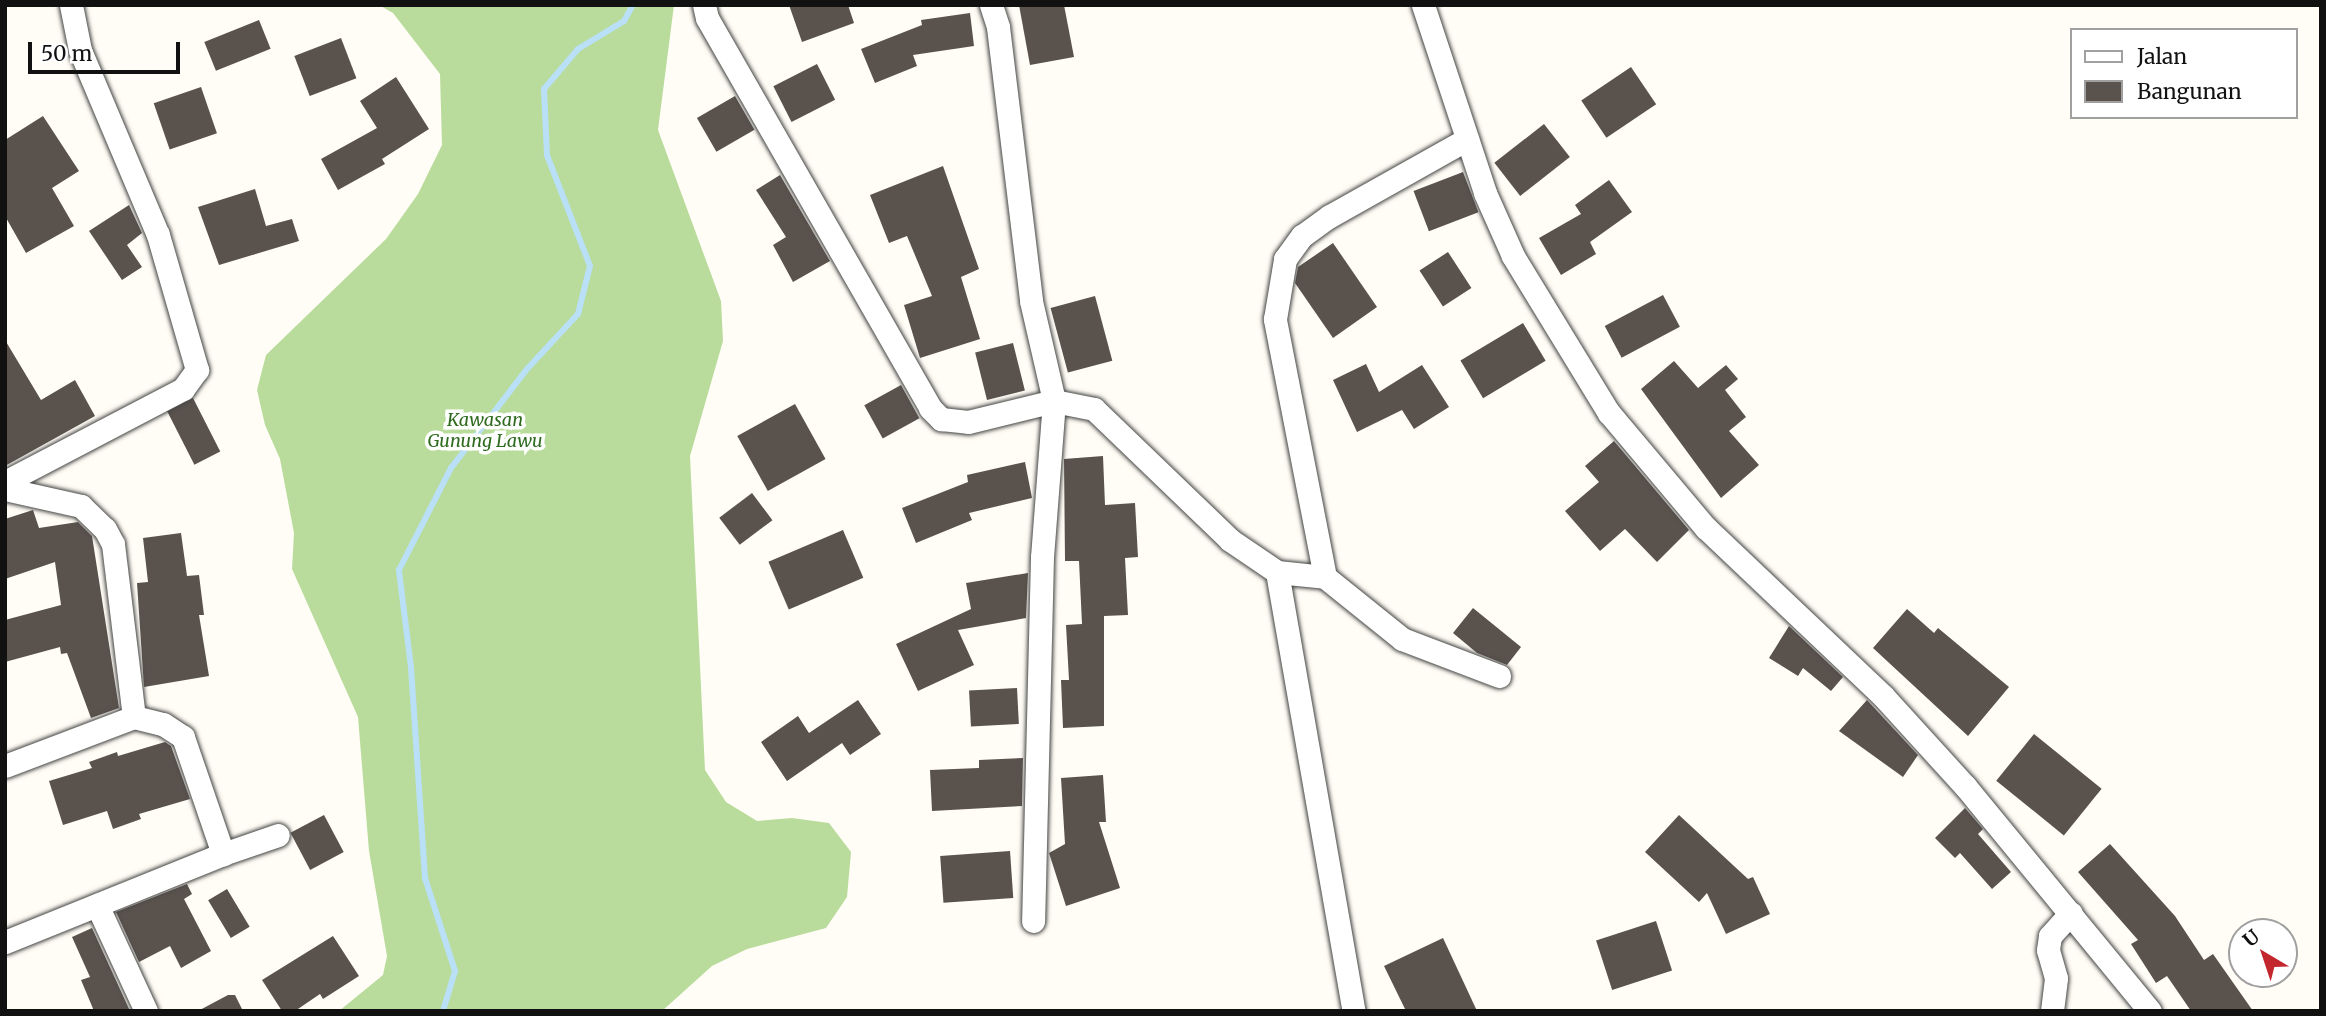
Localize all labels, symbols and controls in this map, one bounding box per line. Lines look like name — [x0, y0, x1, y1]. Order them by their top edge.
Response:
scale bar — [32, 28, 184, 72]
legend — [2070, 28, 2298, 119]
text: 50 m — [41, 40, 92, 67]
text: Jalan — [2137, 43, 2187, 70]
text: Bangunan — [2137, 78, 2242, 105]
park label: Kawasan Gunung Lawu — [427, 410, 543, 452]
north arrow — [2228, 918, 2298, 988]
text: U — [2238, 924, 2264, 952]

